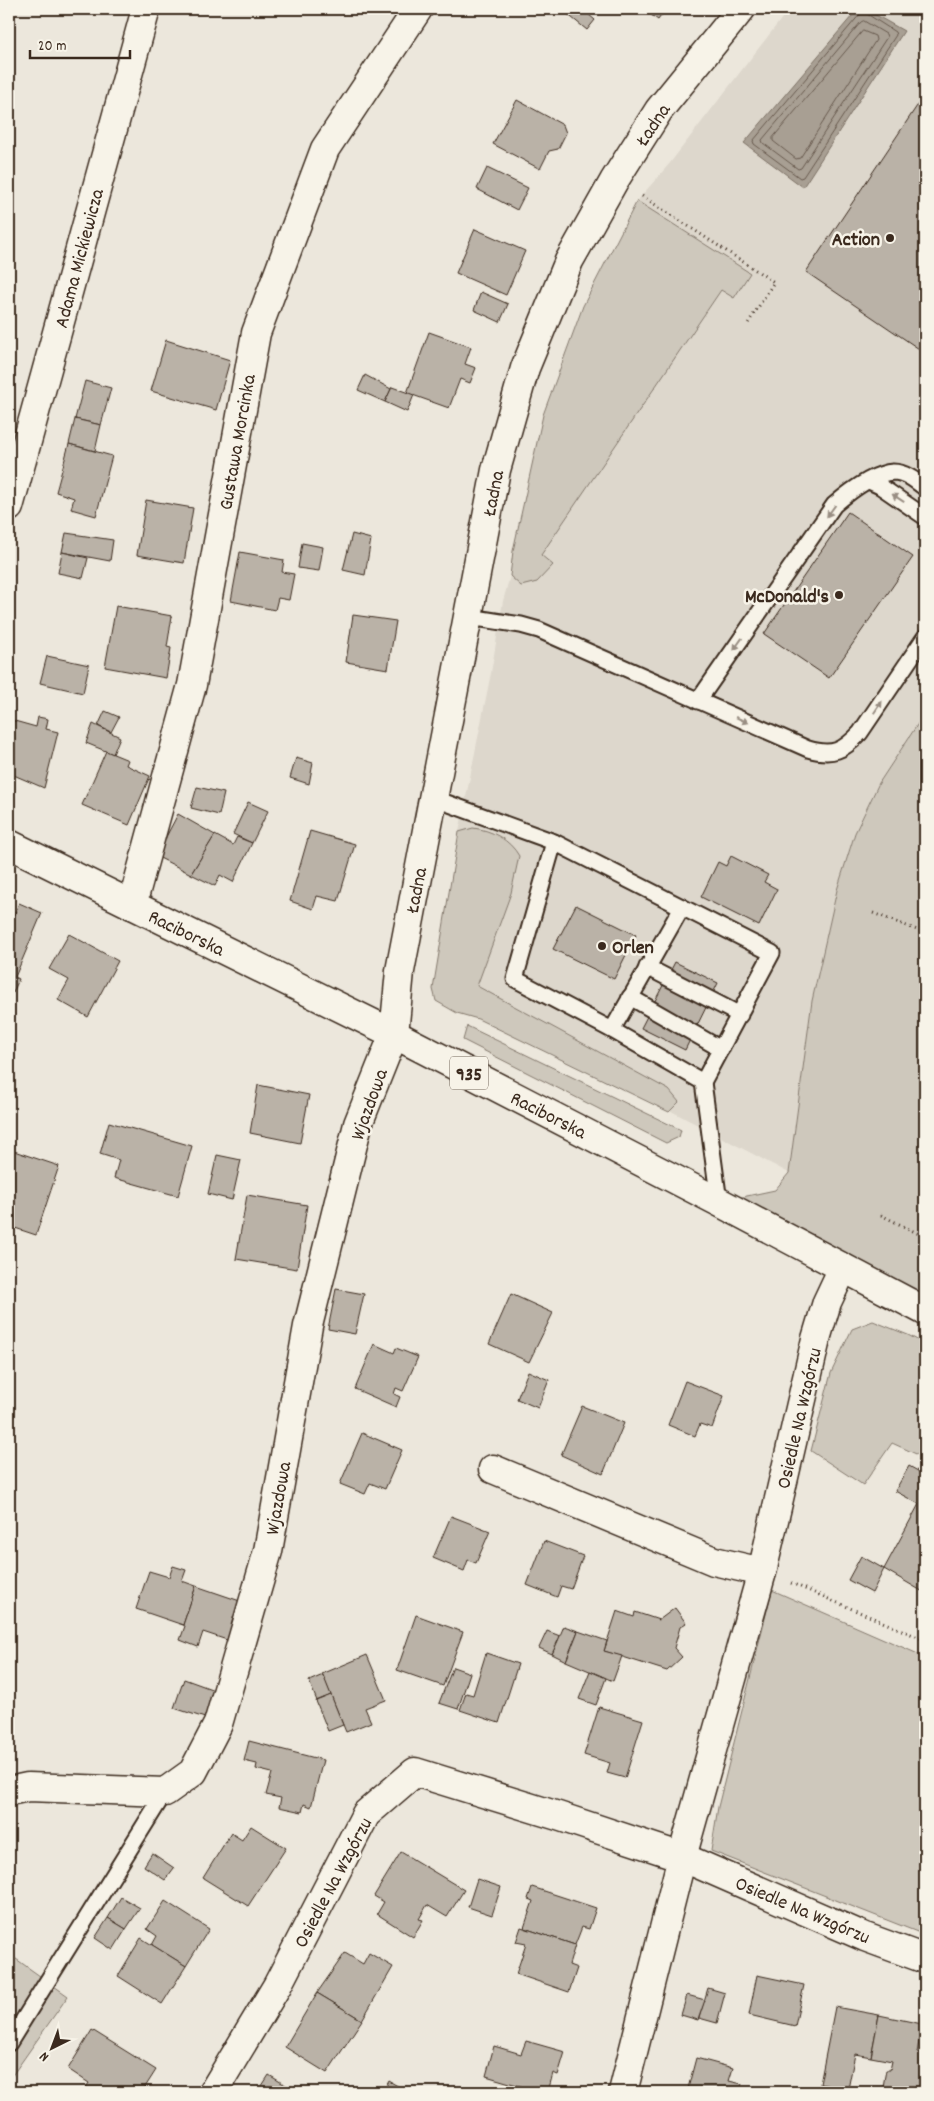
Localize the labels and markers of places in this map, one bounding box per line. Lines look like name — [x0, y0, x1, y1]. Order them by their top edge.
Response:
place label: Action — [832, 227, 880, 255]
marker: Action — [884, 232, 896, 244]
place label: McDonald's — [745, 584, 829, 612]
marker: McDonald's — [833, 589, 845, 601]
place label: Orlen — [612, 935, 654, 963]
marker: Orlen — [596, 940, 608, 952]

